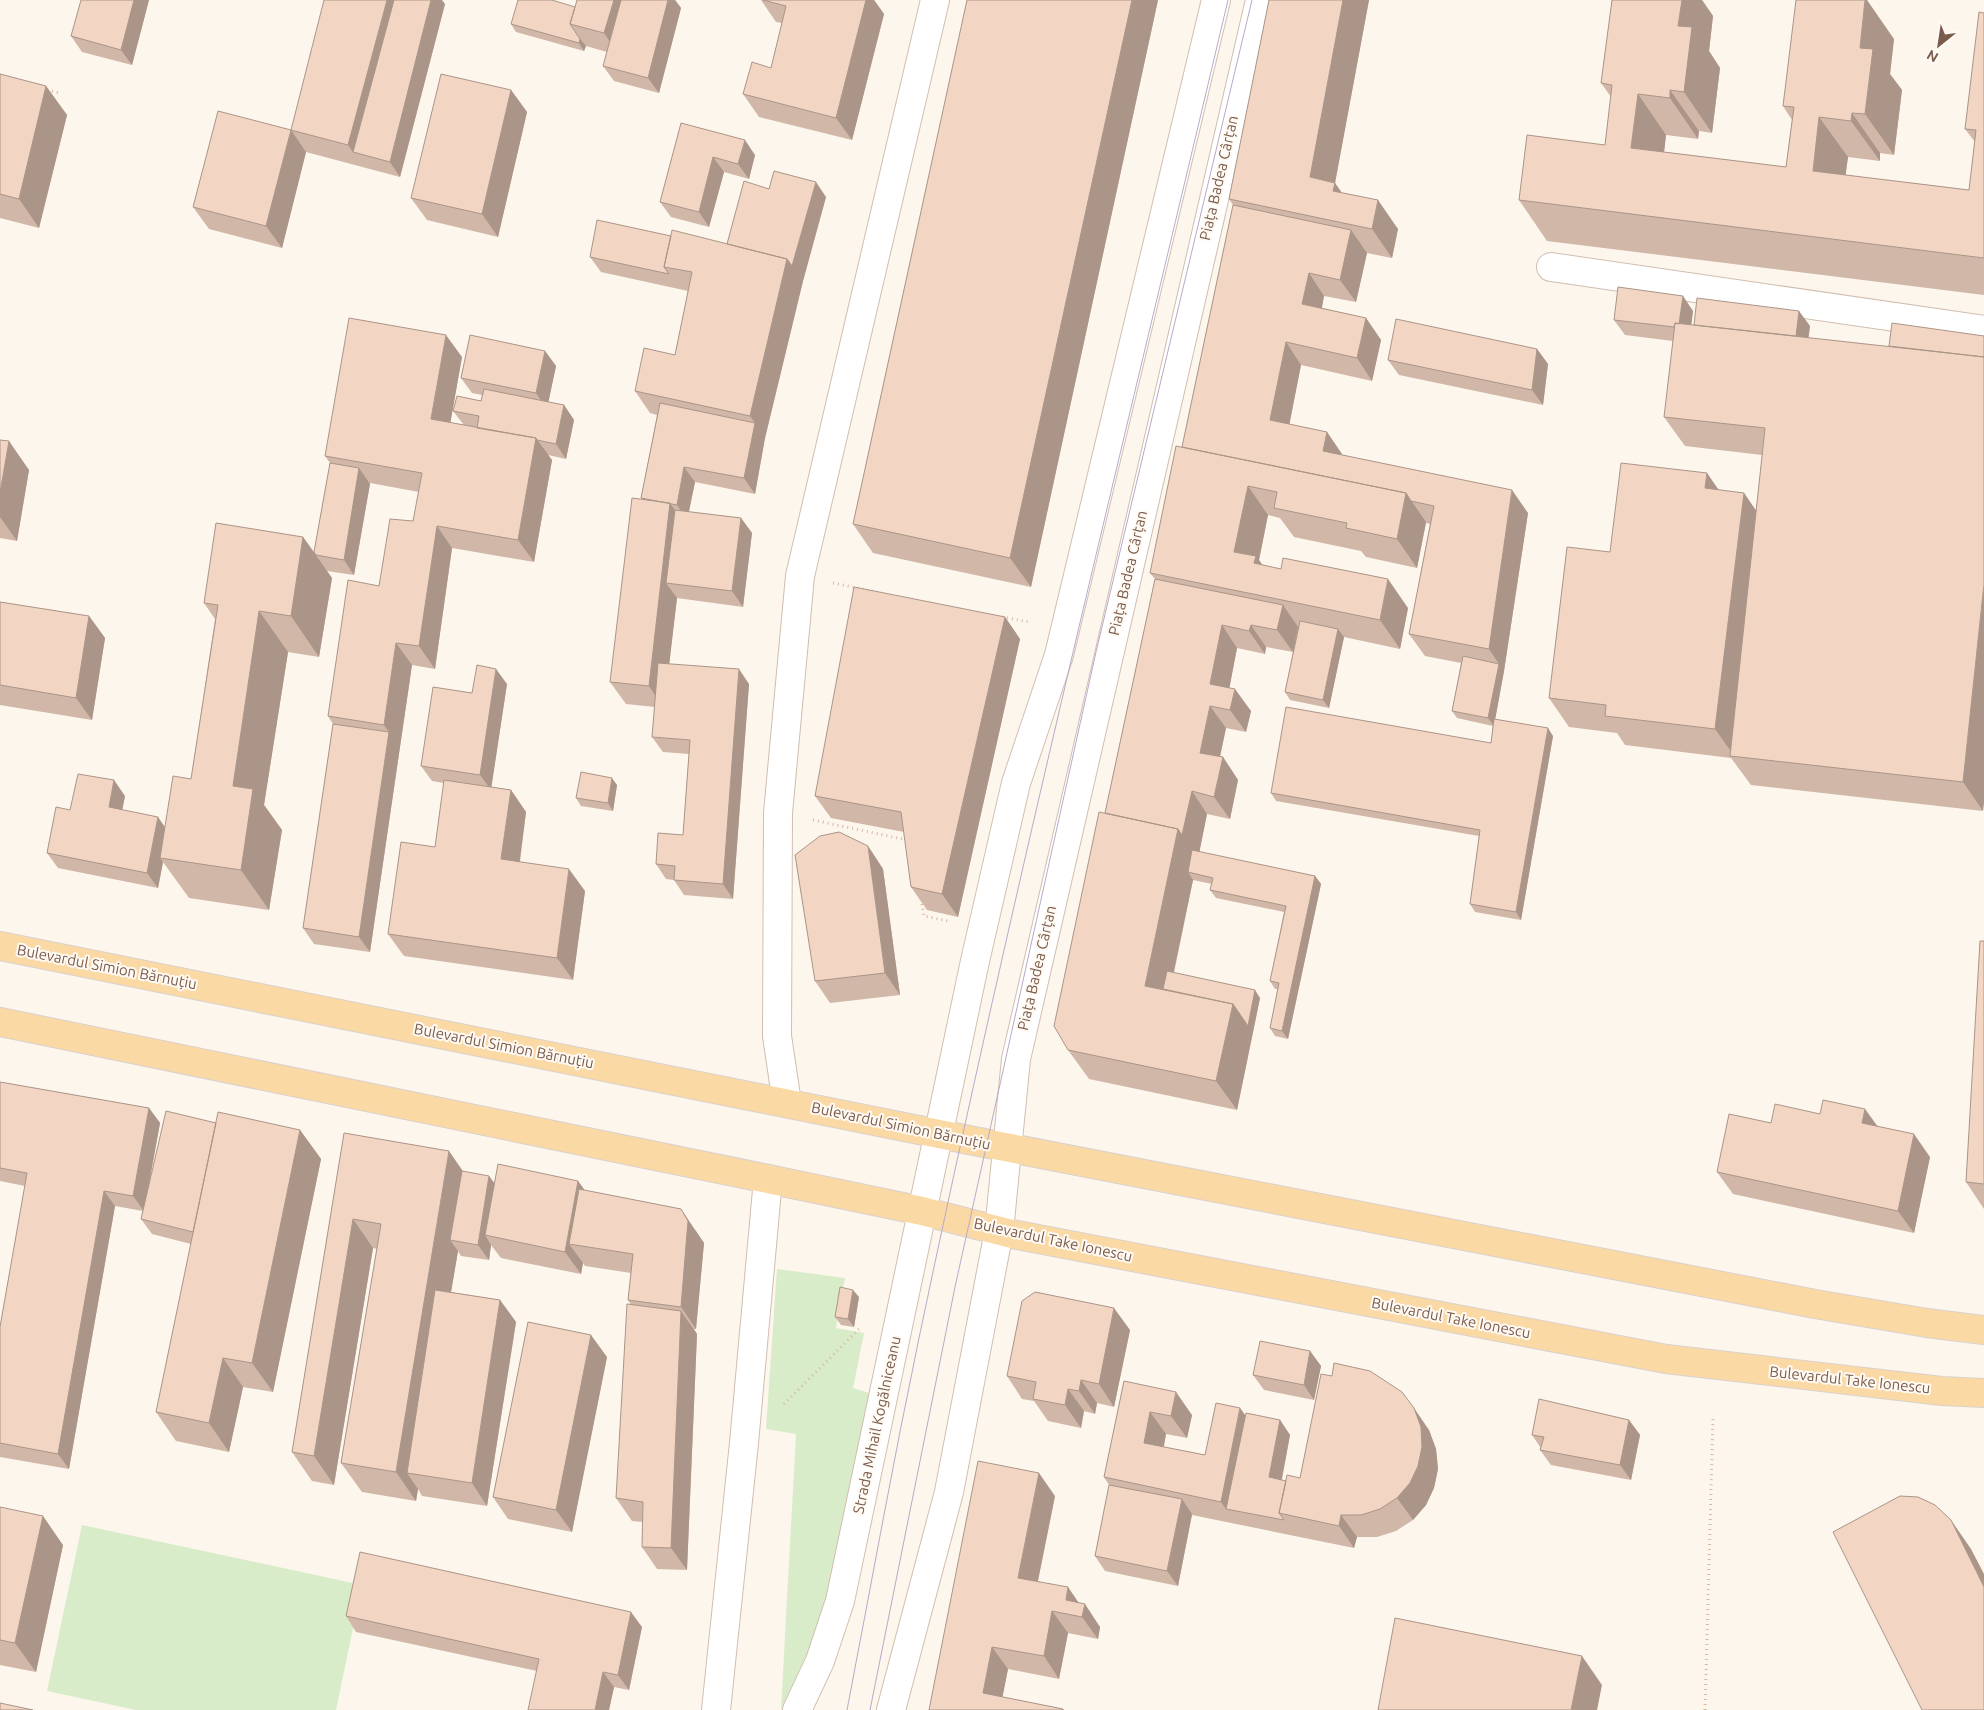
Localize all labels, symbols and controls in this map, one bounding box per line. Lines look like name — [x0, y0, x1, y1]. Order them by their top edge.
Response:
north arrow — [1914, 20, 1964, 70]
text: N — [1924, 47, 1941, 66]
street label: Piața Badea Cârțan — [1196, 114, 1241, 242]
street label: Piața Badea Cârțan — [1105, 509, 1150, 637]
street label: Piața Badea Cârțan — [1014, 904, 1059, 1032]
street label: Bulevardul Simion Bărnuțiu — [16, 941, 198, 992]
street label: Bulevardul Simion Bărnuțiu — [413, 1020, 595, 1071]
street label: Bulevardul Simion Bărnuțiu — [810, 1098, 992, 1153]
street label: Bulevardul Take Ionescu — [972, 1214, 1134, 1265]
street label: Bulevardul Take Ionescu — [1370, 1294, 1532, 1341]
street label: Strada Mihail Kogălniceanu — [849, 1334, 904, 1515]
street label: Bulevardul Take Ionescu — [1769, 1363, 1931, 1396]

